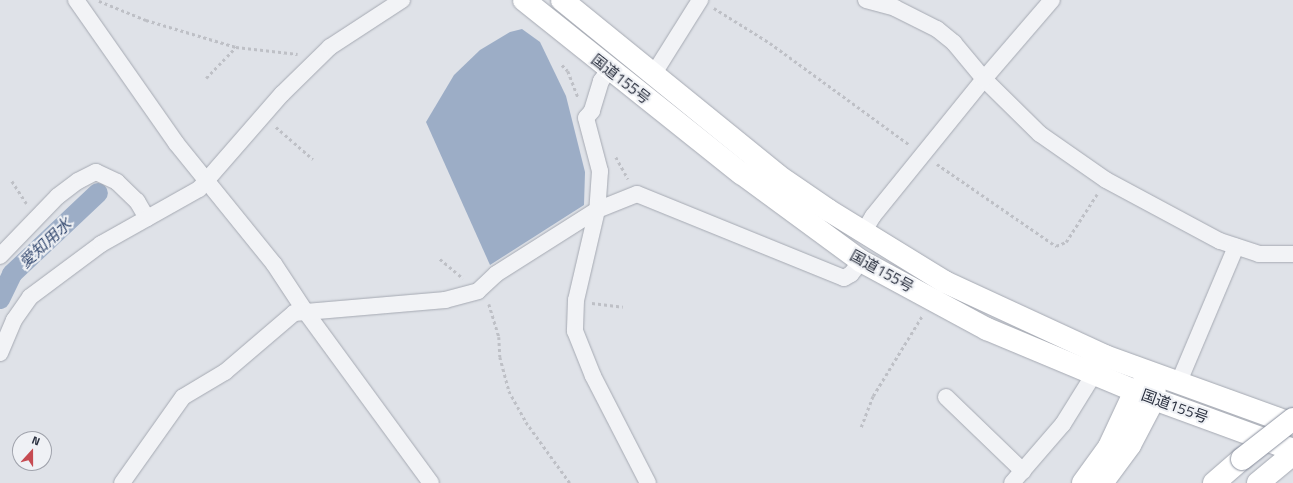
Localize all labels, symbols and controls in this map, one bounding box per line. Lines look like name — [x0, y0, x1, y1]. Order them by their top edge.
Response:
street label: 国道155号 — [588, 50, 654, 108]
water label: 愛知用水 — [15, 214, 75, 272]
street label: 国道155号 — [847, 246, 917, 296]
street label: 国道155号 — [1139, 386, 1211, 426]
north arrow — [12, 431, 52, 471]
text: N — [30, 432, 42, 450]

